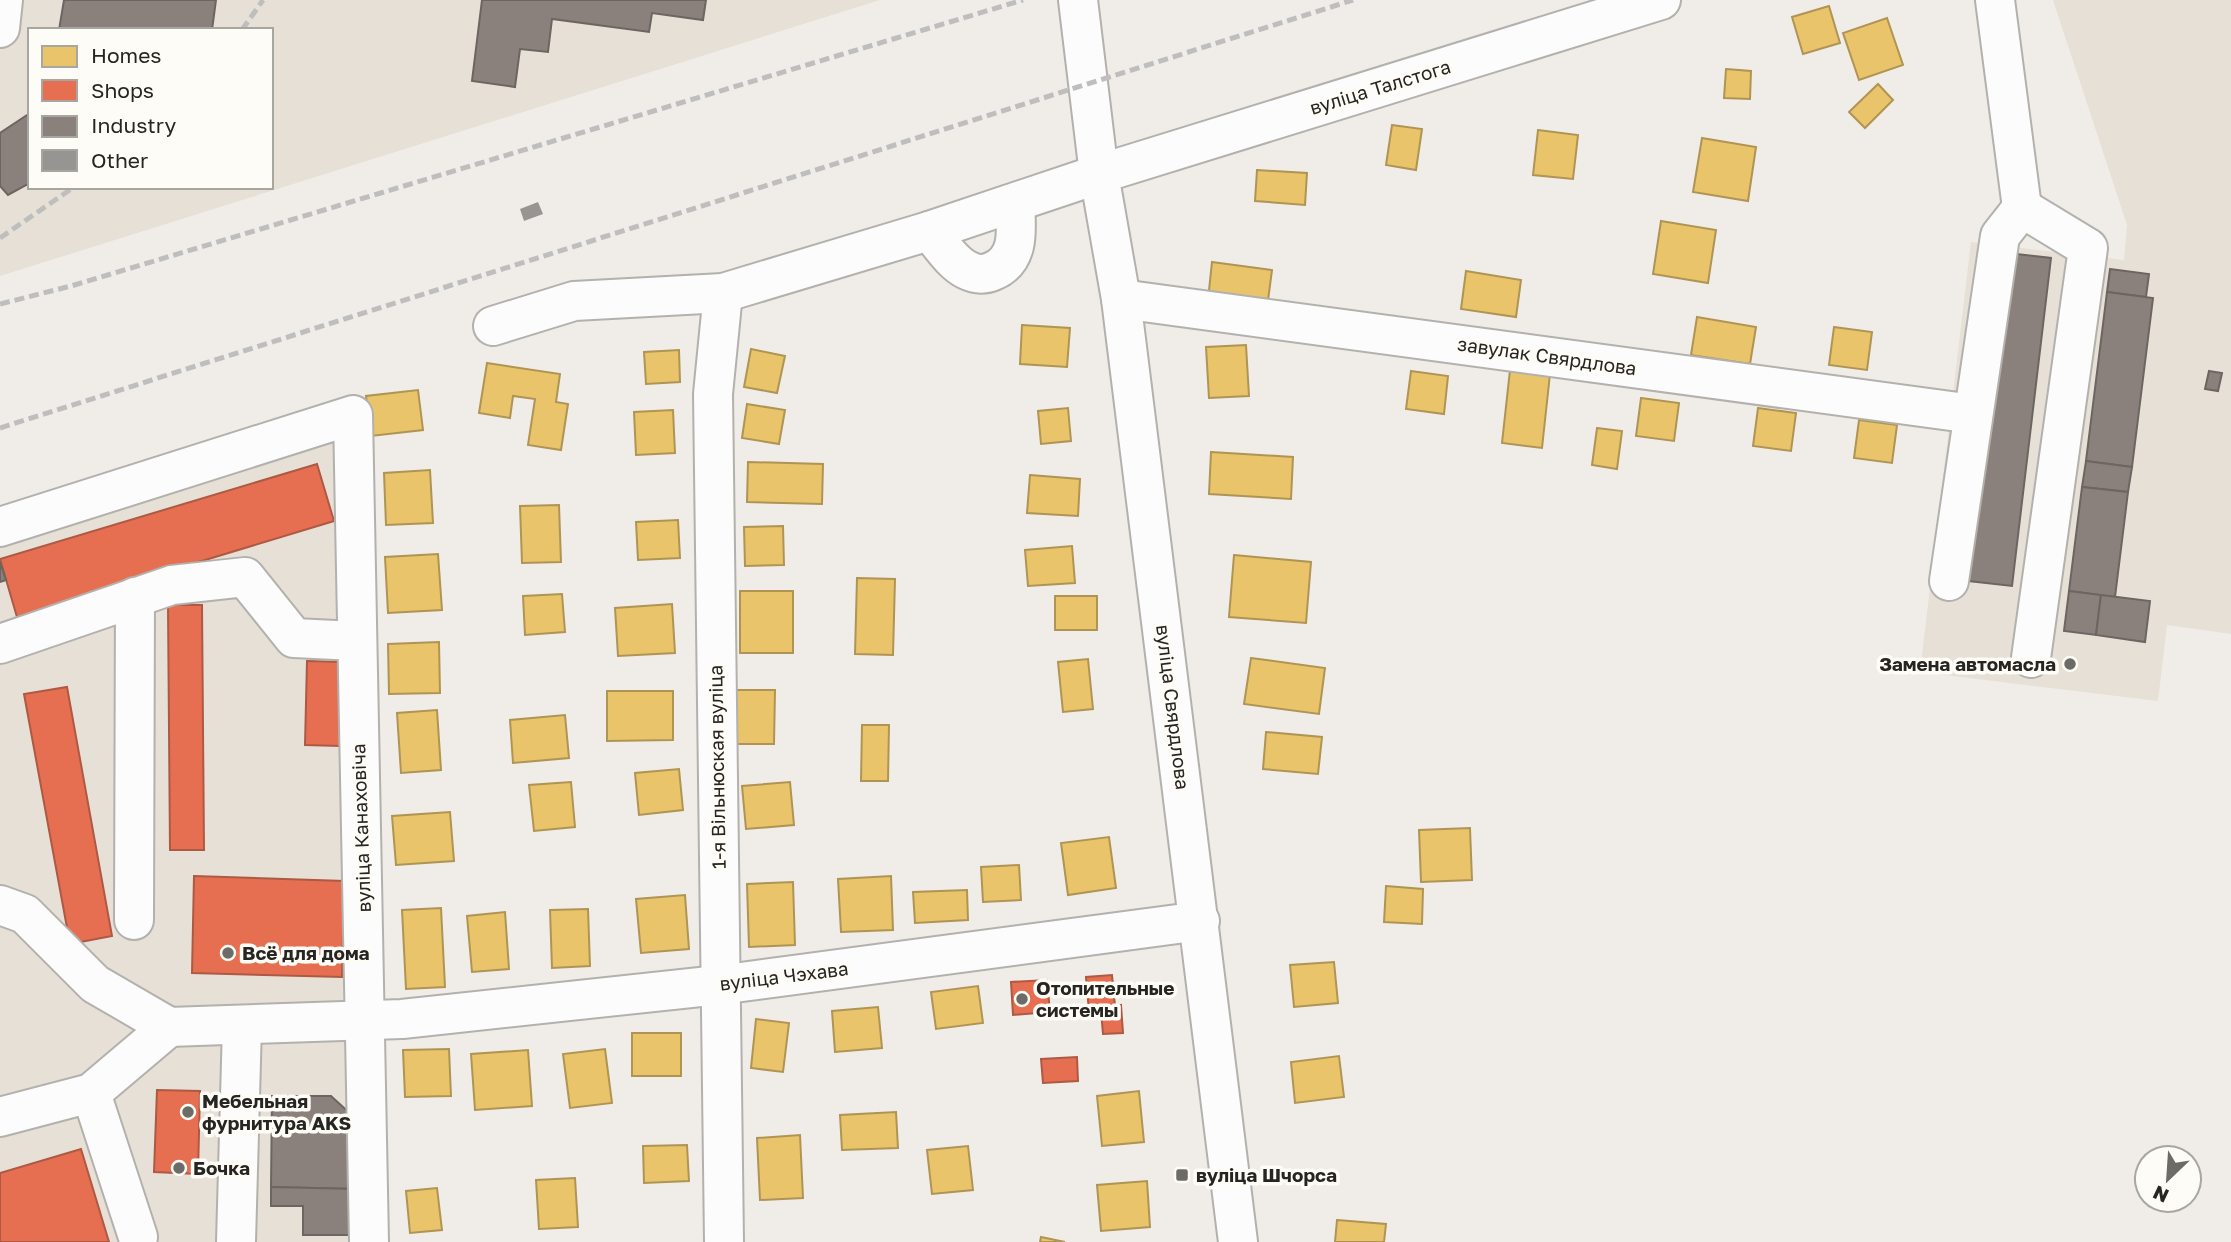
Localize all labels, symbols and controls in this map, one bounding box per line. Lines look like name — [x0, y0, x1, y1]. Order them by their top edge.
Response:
legend — [28, 28, 273, 189]
text: Homes — [91, 42, 161, 68]
street label: вуліца Талстога — [1307, 54, 1453, 119]
text: Shops — [91, 77, 154, 103]
text: Industry — [91, 112, 176, 138]
text: Other — [91, 147, 148, 173]
street label: завулак Свярдлова — [1456, 332, 1638, 379]
street label: вуліца Свярдлова — [1152, 623, 1195, 791]
place label: Замена автомасла — [1879, 652, 2056, 675]
marker: Замена автомасла — [2062, 656, 2078, 672]
street label: 1-я Вільнюская вуліца — [703, 665, 730, 869]
street label: вуліца Канаховіча — [346, 743, 375, 913]
place label: Всё для дома — [242, 941, 370, 964]
marker: Всё для дома — [220, 945, 236, 961]
street label: вуліца Чэхава — [718, 956, 850, 995]
place label: Отопительные системы — [1036, 976, 1174, 1021]
marker: Отопительные системы — [1014, 991, 1030, 1007]
place label: Мебельная фурнитура AKS — [202, 1089, 351, 1134]
marker: Мебельная фурнитура AKS — [180, 1104, 196, 1120]
north arrow — [2133, 1144, 2203, 1214]
place label: Бочка — [193, 1156, 250, 1179]
marker: Бочка — [171, 1160, 187, 1176]
place label: вуліца Шчорса — [1196, 1163, 1337, 1186]
marker: вуліца Шчорса — [1174, 1167, 1190, 1183]
text: N — [2149, 1181, 2172, 1208]

